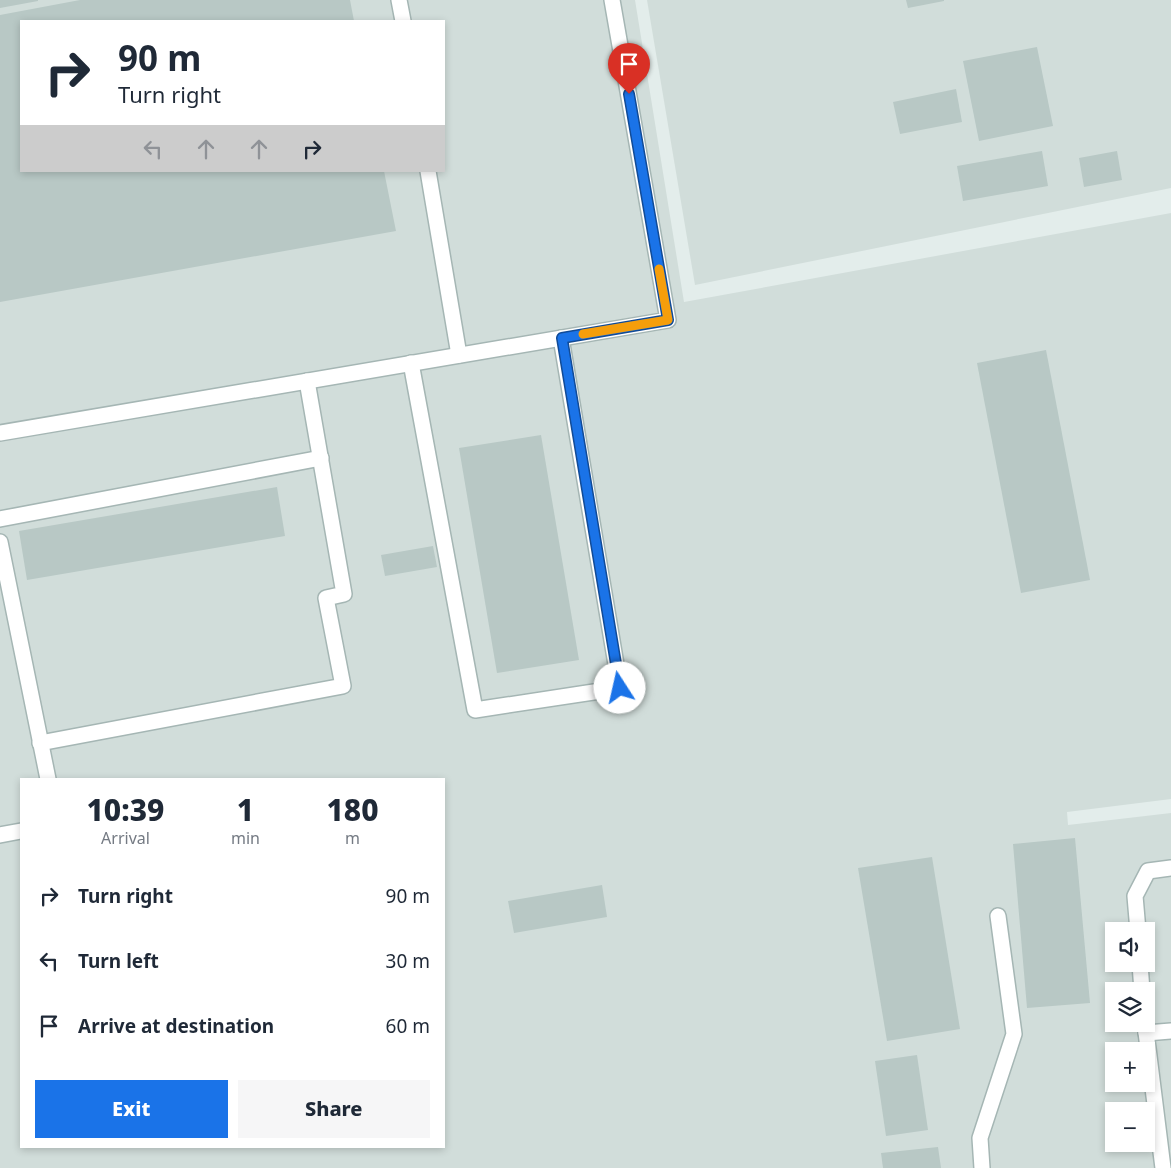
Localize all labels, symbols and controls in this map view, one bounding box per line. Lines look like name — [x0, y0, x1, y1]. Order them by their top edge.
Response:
text: 90 m — [118, 34, 201, 81]
icon: right — [35, 40, 100, 105]
pin — [608, 43, 650, 94]
icon: arrive — [615, 50, 643, 78]
text: Turn right — [118, 79, 221, 109]
icon: left — [139, 135, 167, 163]
icon: ahead — [192, 135, 220, 163]
icon: ahead — [245, 135, 273, 163]
icon: right — [298, 135, 326, 163]
position arrow — [593, 661, 645, 713]
text: 10:39 — [87, 789, 164, 830]
text: 1 — [237, 789, 254, 830]
text: 180 — [326, 789, 378, 830]
text: Arrival — [101, 827, 150, 849]
text: min — [231, 827, 260, 849]
text: m — [345, 827, 360, 849]
icon: right — [35, 882, 63, 910]
text: Turn right — [78, 883, 173, 909]
text: 90 m — [386, 883, 430, 909]
map controls — [1105, 922, 1155, 1152]
button: sound — [1105, 922, 1155, 972]
icon: left — [35, 947, 63, 975]
text: Turn left — [78, 948, 159, 974]
text: 30 m — [386, 948, 430, 974]
button: layers — [1105, 982, 1155, 1032]
icon: arrive — [35, 1012, 63, 1040]
text: Arrive at destination — [78, 1013, 274, 1039]
text: 60 m — [386, 1013, 430, 1039]
button: + — [1105, 1042, 1155, 1092]
button: Exit — [35, 1080, 228, 1138]
button: Share — [238, 1080, 430, 1138]
button: − — [1105, 1102, 1155, 1152]

